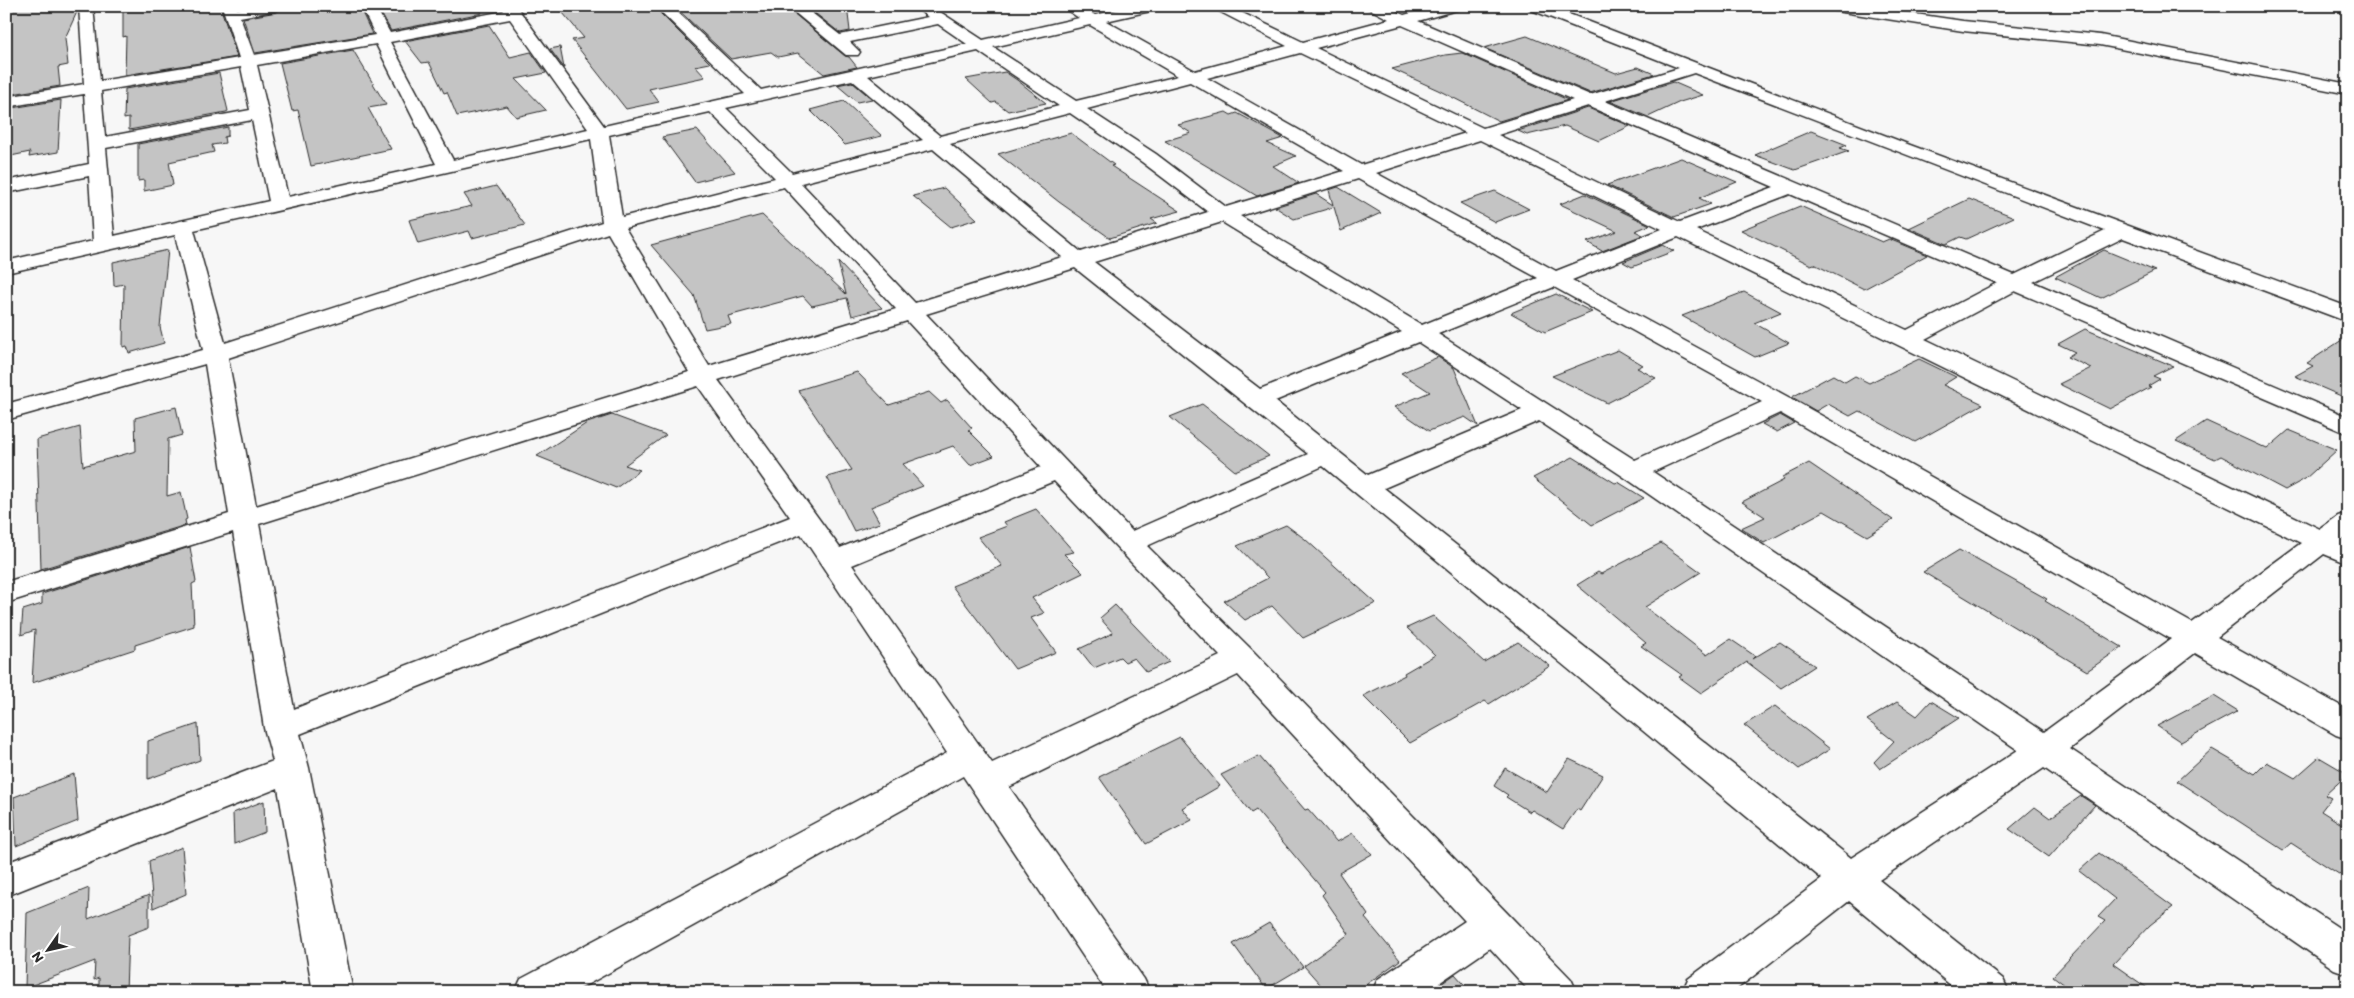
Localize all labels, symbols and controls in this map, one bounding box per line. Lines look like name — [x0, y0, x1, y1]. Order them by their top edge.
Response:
north arrow — [22, 926, 72, 976]
text: N — [28, 948, 47, 966]

